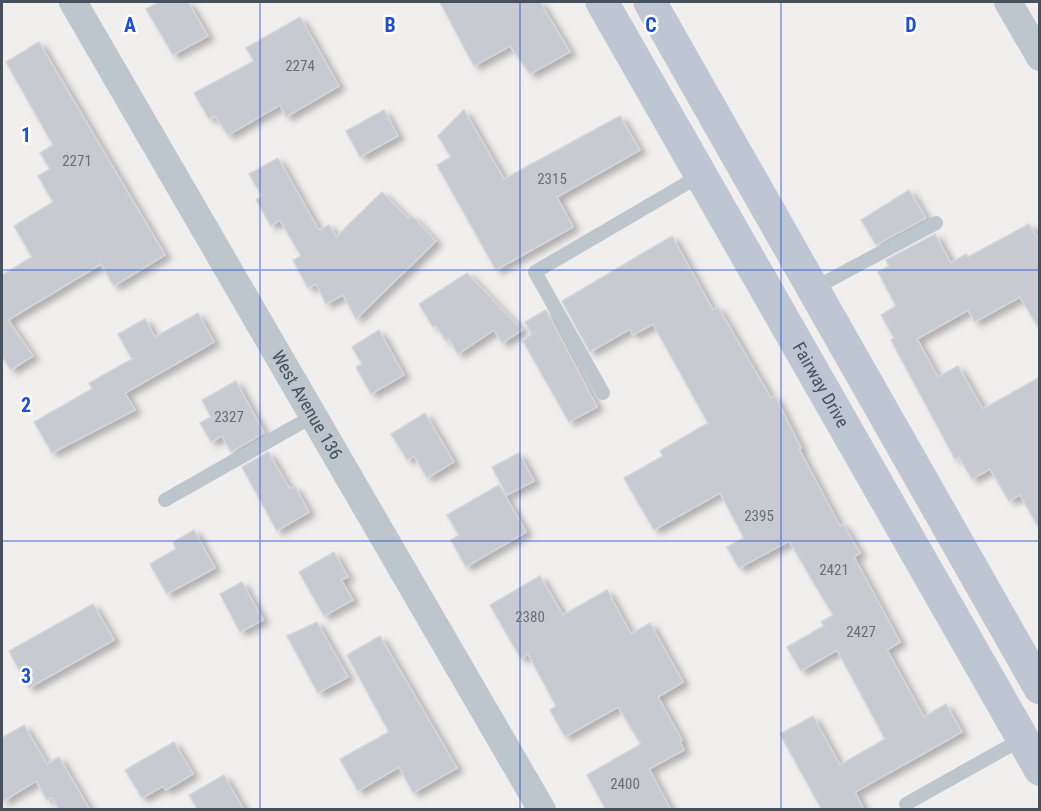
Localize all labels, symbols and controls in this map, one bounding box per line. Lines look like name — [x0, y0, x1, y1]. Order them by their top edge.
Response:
text: A — [124, 13, 136, 37]
text: B — [384, 13, 396, 37]
text: C — [645, 13, 657, 37]
text: D — [905, 13, 917, 37]
house number: 2274 — [285, 57, 315, 75]
text: 1 — [21, 123, 31, 147]
house number: 2271 — [62, 152, 92, 170]
house number: 2315 — [537, 170, 567, 188]
street label: Fairway Drive — [789, 338, 854, 431]
street label: West Avenue 136 — [268, 347, 347, 463]
text: 2 — [21, 393, 31, 417]
house number: 2327 — [214, 408, 244, 426]
house number: 2395 — [744, 507, 774, 525]
house number: 2421 — [819, 561, 849, 579]
house number: 2380 — [515, 608, 545, 626]
house number: 2427 — [846, 623, 876, 641]
text: 3 — [21, 664, 31, 688]
house number: 2400 — [610, 775, 640, 793]

